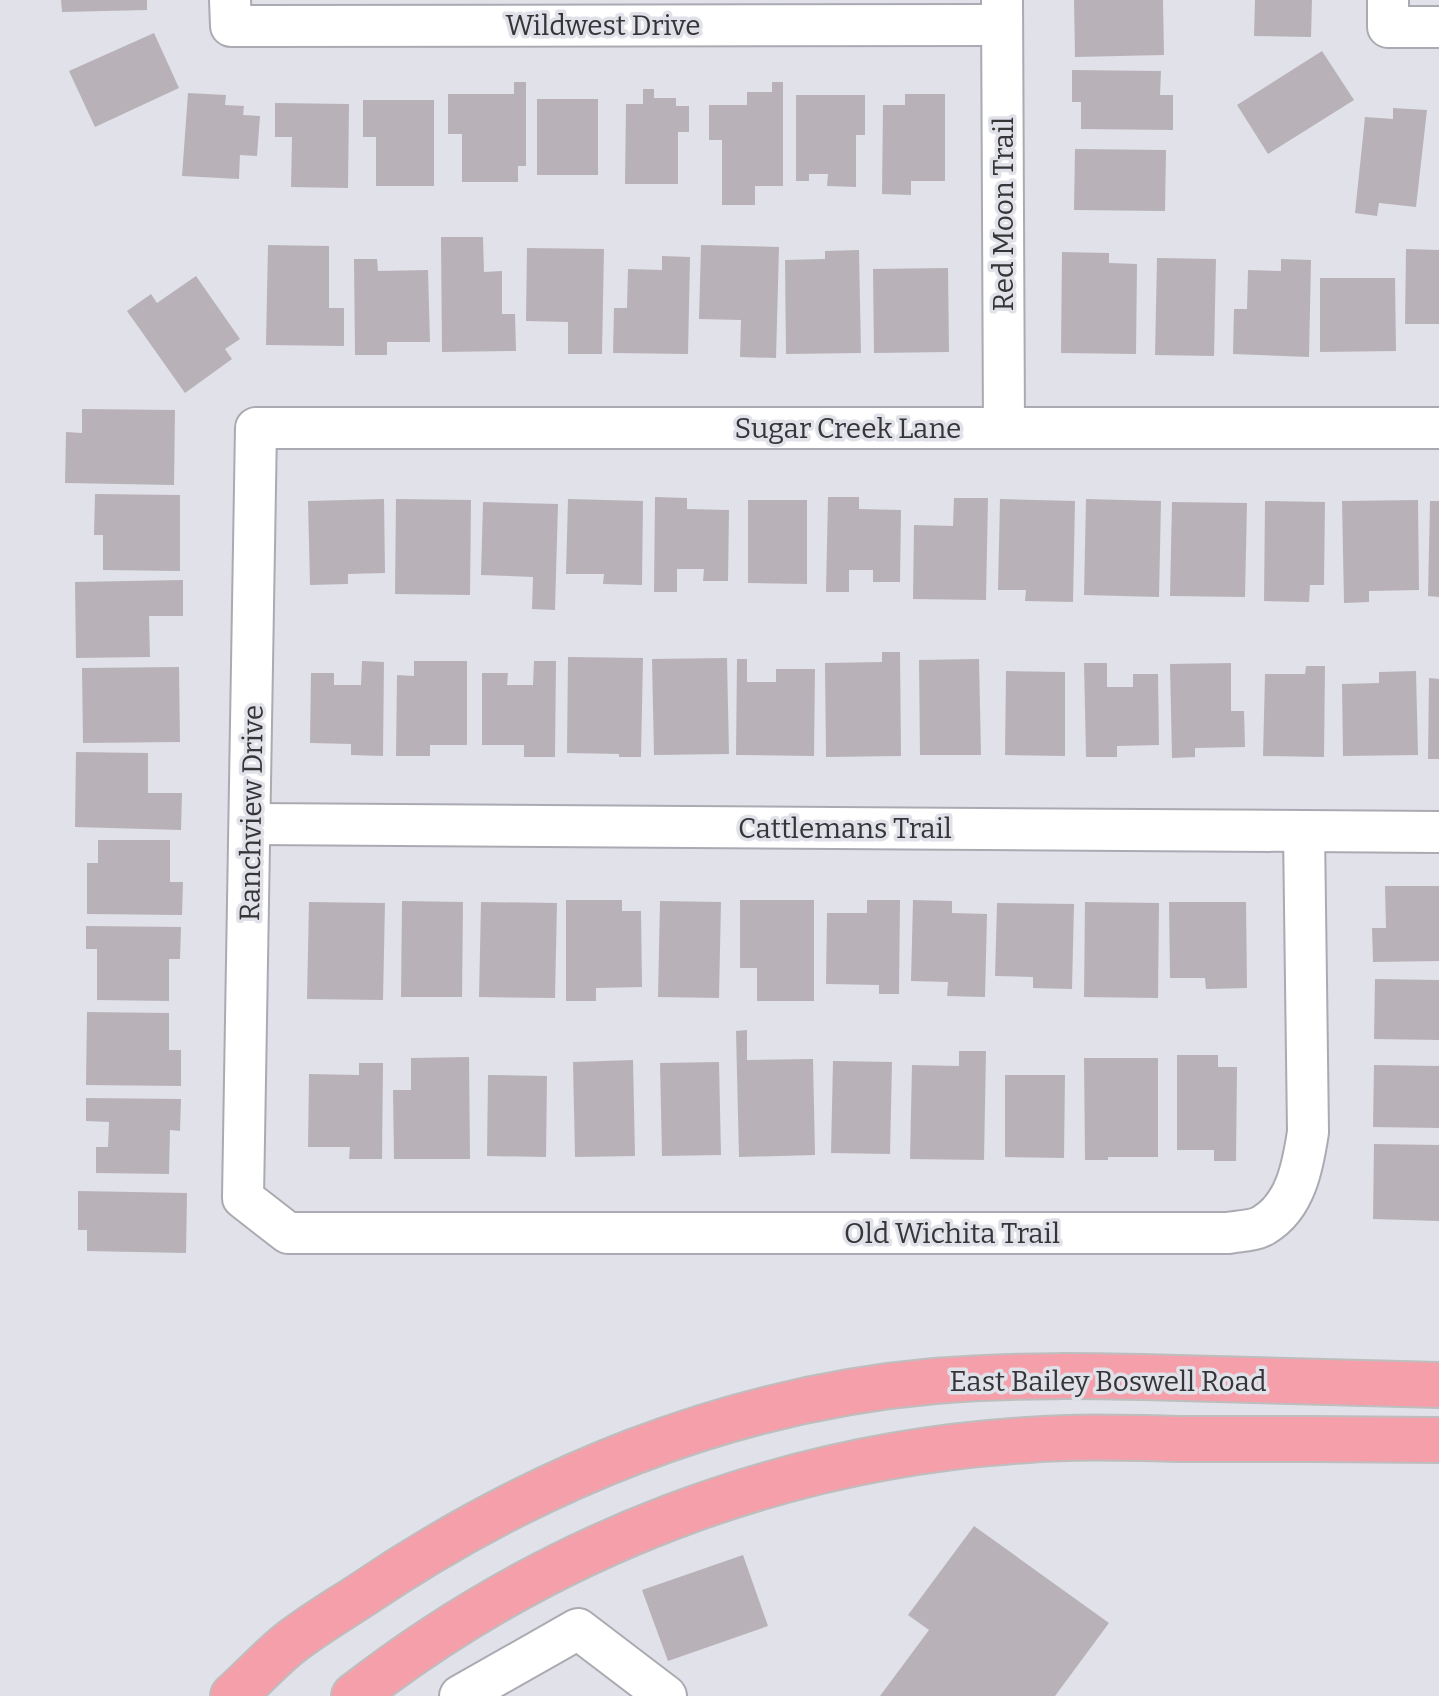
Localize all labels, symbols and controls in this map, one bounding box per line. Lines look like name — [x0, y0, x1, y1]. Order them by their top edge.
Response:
street label: Wildwest Drive — [505, 9, 701, 42]
street label: Red Moon Trail — [987, 117, 1020, 311]
street label: Sugar Creek Lane — [735, 412, 961, 445]
street label: Ranchview Drive — [233, 705, 270, 921]
street label: Cattlemans Trail — [738, 812, 952, 845]
street label: Old Wichita Trail — [844, 1217, 1060, 1250]
street label: East Bailey Boswell Road — [949, 1365, 1267, 1398]

